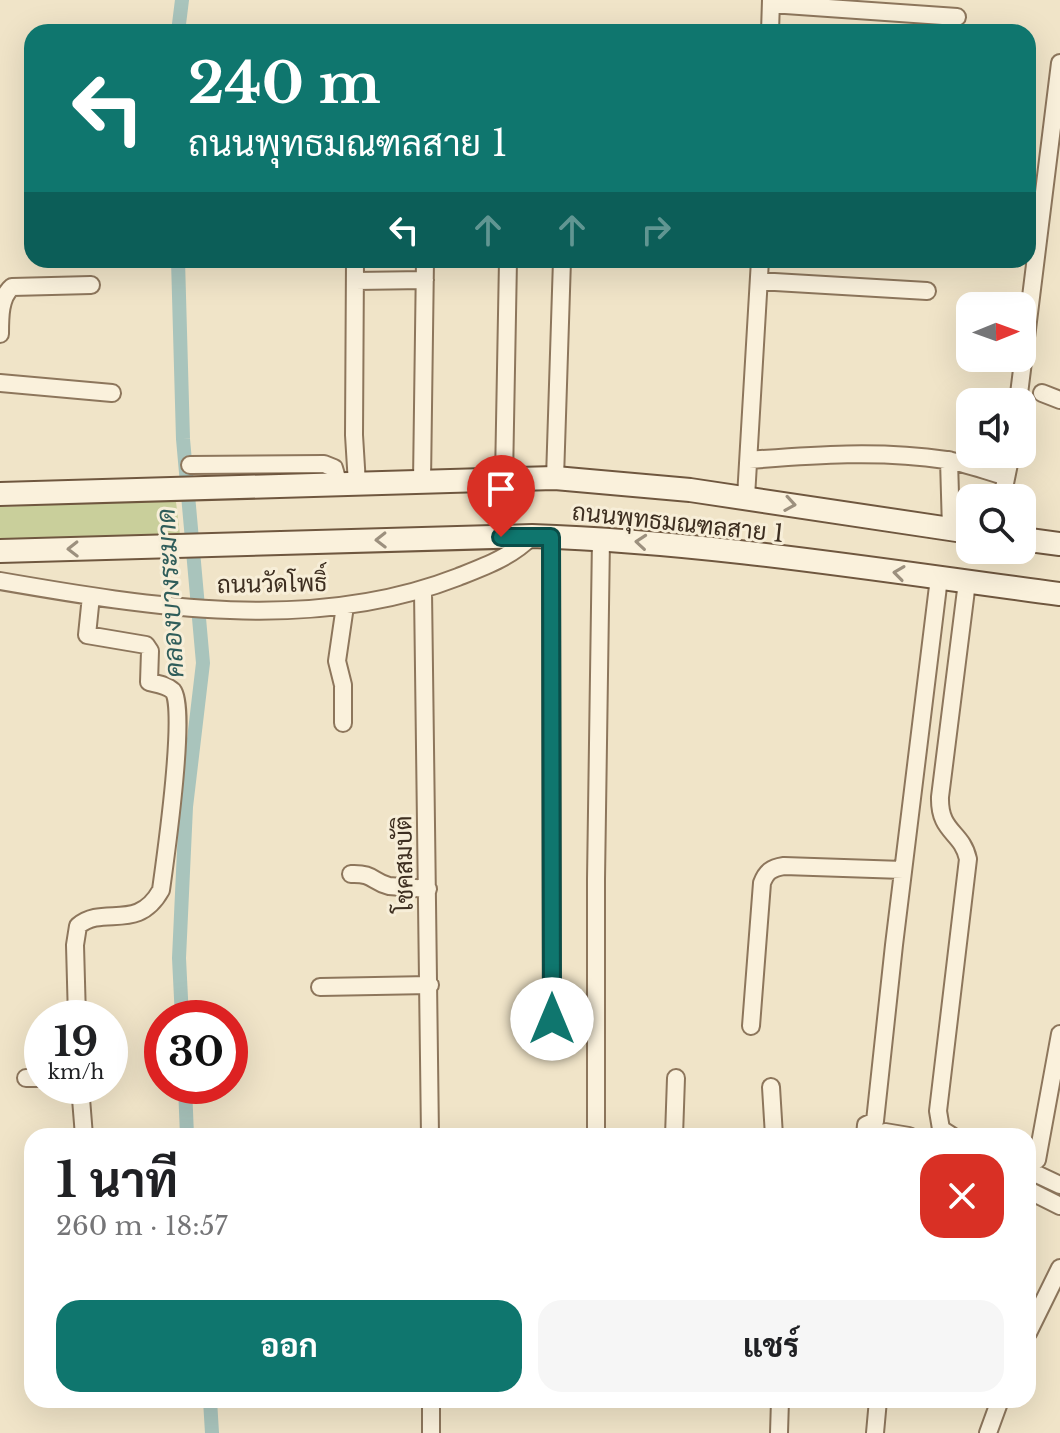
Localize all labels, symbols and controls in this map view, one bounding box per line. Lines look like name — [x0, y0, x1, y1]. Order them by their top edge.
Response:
text: 240 m — [188, 49, 381, 118]
icon: left — [56, 56, 160, 160]
text: ถนนพุทธมณฑลสาย 1 — [188, 121, 508, 166]
icon: left — [382, 208, 426, 252]
icon: ahead — [466, 208, 510, 252]
icon: ahead — [550, 208, 594, 252]
icon: right — [634, 208, 678, 252]
north arrow — [956, 292, 1036, 372]
map controls — [956, 292, 1036, 564]
button: sound — [956, 388, 1036, 468]
pin — [467, 455, 535, 537]
icon: arrive — [479, 467, 523, 511]
button: search — [956, 484, 1036, 564]
one-way arrow — [783, 495, 797, 512]
street label: ถนนพุทธมณฑลสาย 1 — [570, 497, 786, 550]
water label: คลองบางระมาด — [150, 508, 190, 678]
one-way arrow — [374, 531, 387, 549]
one-way arrow — [634, 534, 647, 551]
one-way arrow — [66, 540, 79, 558]
street label: ถนนวัดโพธิ์ — [216, 561, 327, 599]
one-way arrow — [893, 565, 906, 582]
street label: โชคสมบัติ — [387, 815, 419, 915]
position arrow — [510, 977, 594, 1061]
speed limit sign: 30 — [144, 1000, 248, 1104]
text: 19 — [54, 1017, 98, 1067]
text: km/h — [48, 1060, 104, 1084]
text: 1 นาที — [56, 1150, 178, 1210]
button: close — [920, 1154, 1004, 1238]
text: 260 m · 18:57 — [56, 1210, 228, 1242]
button: ออก — [56, 1300, 522, 1392]
button: แชร์ — [538, 1300, 1004, 1392]

